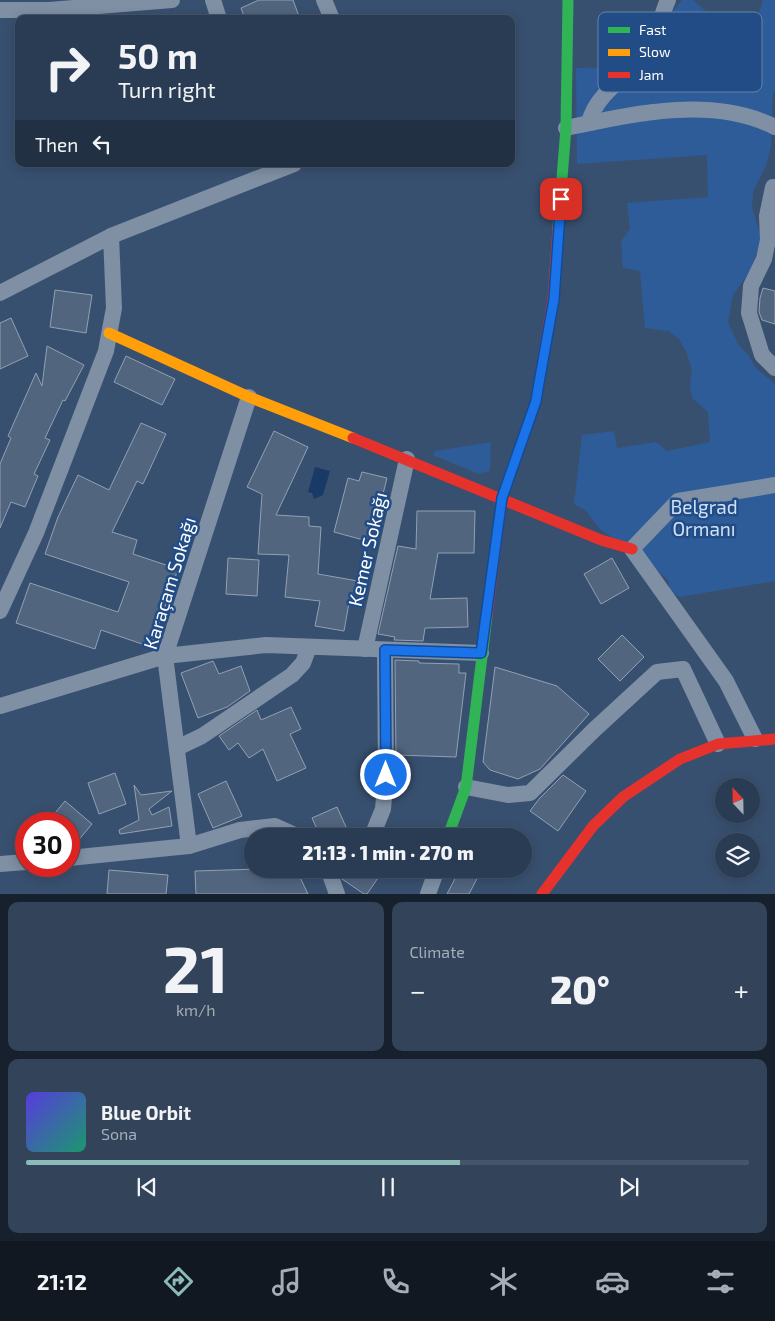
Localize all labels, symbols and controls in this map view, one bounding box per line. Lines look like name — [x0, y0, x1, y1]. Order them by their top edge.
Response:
legend — [598, 12, 762, 92]
text: Fast — [639, 21, 666, 38]
text: 50 m — [118, 34, 198, 76]
icon: right — [35, 35, 100, 100]
text: Slow — [639, 43, 671, 60]
text: Jam — [639, 66, 664, 83]
text: Turn right — [118, 76, 216, 102]
icon: left — [88, 130, 116, 158]
text: Then — [35, 133, 78, 156]
pin — [540, 178, 582, 220]
icon: arrive — [547, 185, 575, 213]
street label: Kemer Sokağı — [343, 490, 391, 608]
park label: Belgrad Ormanı — [670, 495, 738, 540]
street label: Karaçam Sokağı — [138, 514, 201, 652]
position arrow — [359, 748, 411, 800]
north arrow — [715, 778, 760, 822]
map controls — [715, 778, 760, 878]
speed limit sign: 30 — [15, 812, 80, 877]
button: layers — [715, 833, 760, 878]
text: 21:13 · 1 min · 270 m — [302, 841, 474, 864]
text: 21 — [163, 928, 229, 1006]
text: Climate — [410, 942, 465, 961]
text: 20° — [550, 966, 610, 1012]
text: − — [410, 973, 426, 1007]
text: + — [734, 973, 749, 1007]
text: km/h — [176, 1000, 216, 1019]
text: Blue Orbit — [101, 1101, 191, 1124]
text: Sona — [101, 1124, 137, 1143]
icon: previous — [133, 1173, 161, 1201]
icon: pause — [374, 1173, 402, 1201]
icon: next — [615, 1173, 643, 1201]
icon: directions — [161, 1264, 196, 1299]
icon: music — [269, 1264, 304, 1299]
icon: phone — [378, 1264, 413, 1299]
icon: climate — [486, 1264, 521, 1299]
icon: car — [595, 1264, 630, 1299]
icon: filters — [703, 1264, 738, 1299]
text: 21:12 — [37, 1268, 87, 1294]

